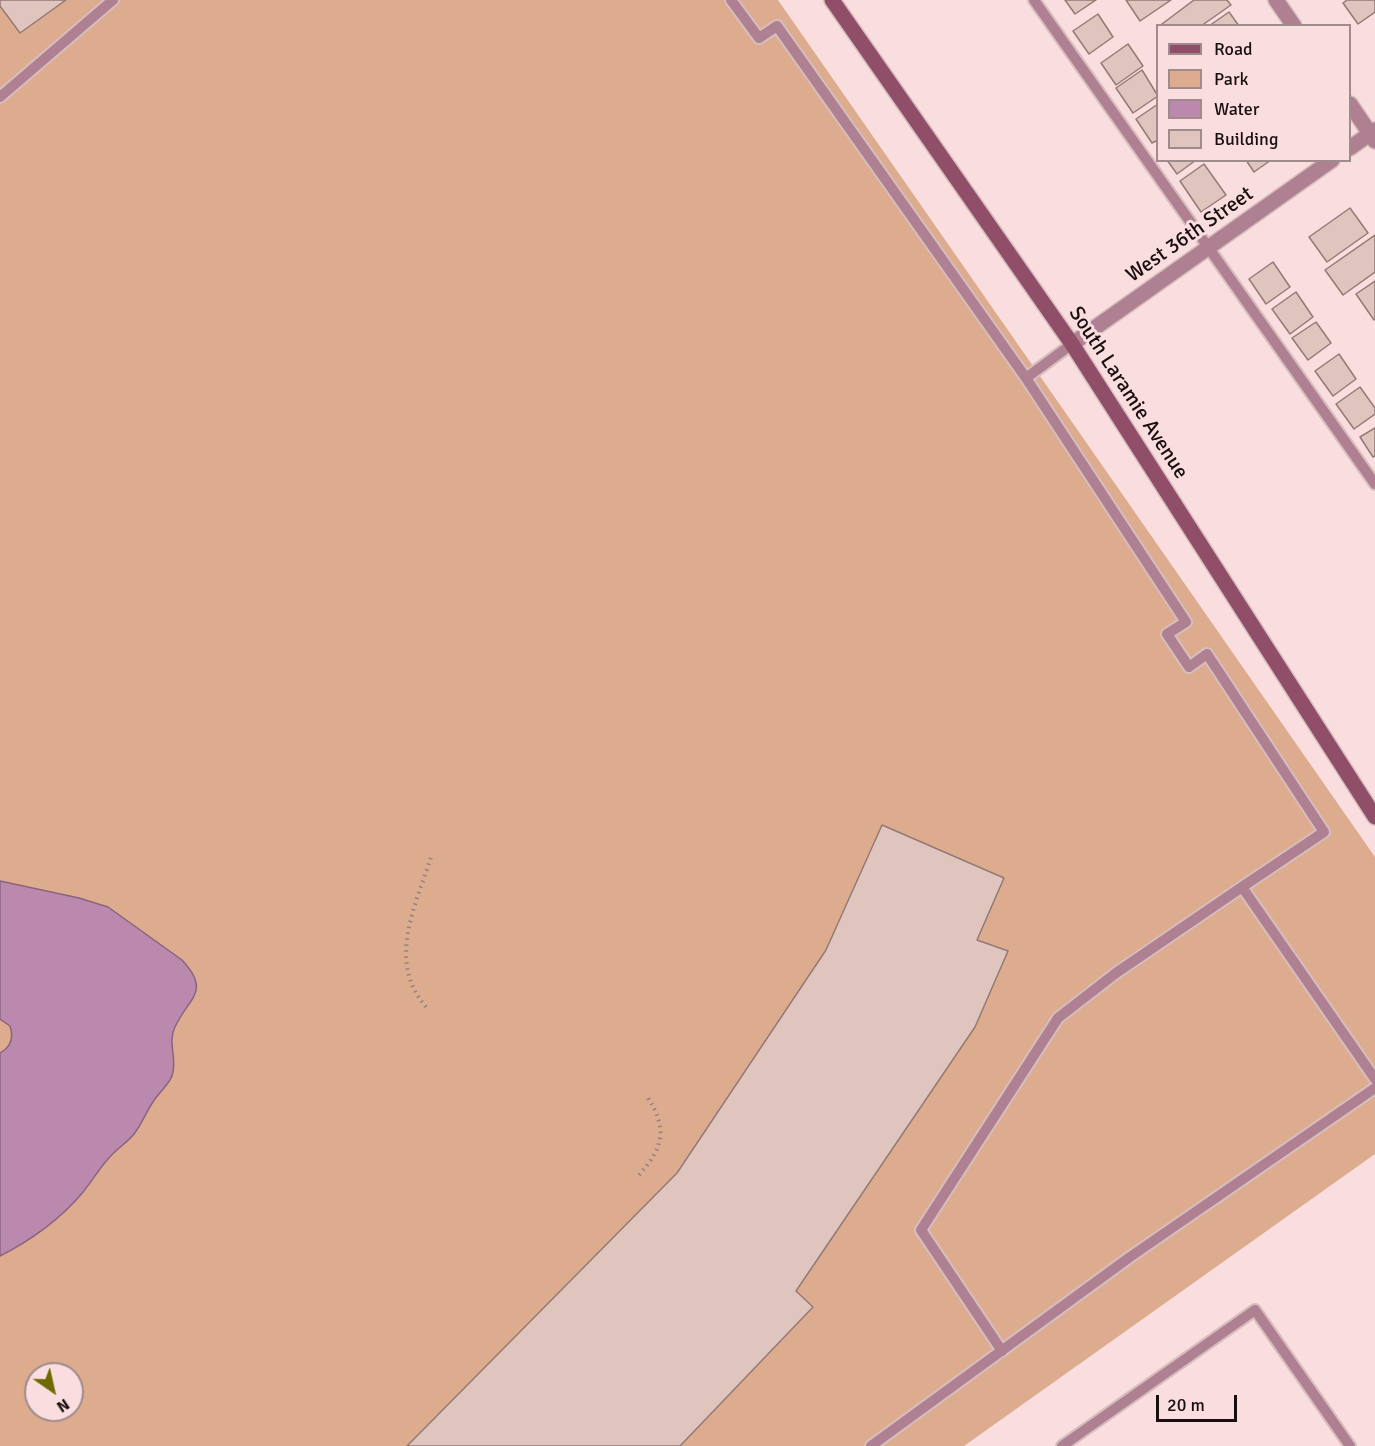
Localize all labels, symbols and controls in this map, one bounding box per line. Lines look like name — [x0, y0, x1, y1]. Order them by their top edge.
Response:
legend — [1156, 24, 1351, 162]
text: Road — [1214, 38, 1253, 60]
text: Park — [1214, 68, 1249, 90]
text: Water — [1214, 98, 1259, 120]
text: Building — [1214, 128, 1278, 150]
street label: West 36th Street — [1122, 182, 1258, 288]
street label: South Laramie Avenue — [1063, 302, 1193, 484]
north arrow — [24, 1362, 84, 1422]
scale bar — [1159, 1383, 1240, 1421]
text: N — [53, 1394, 73, 1417]
text: 20 m — [1167, 1394, 1205, 1416]

